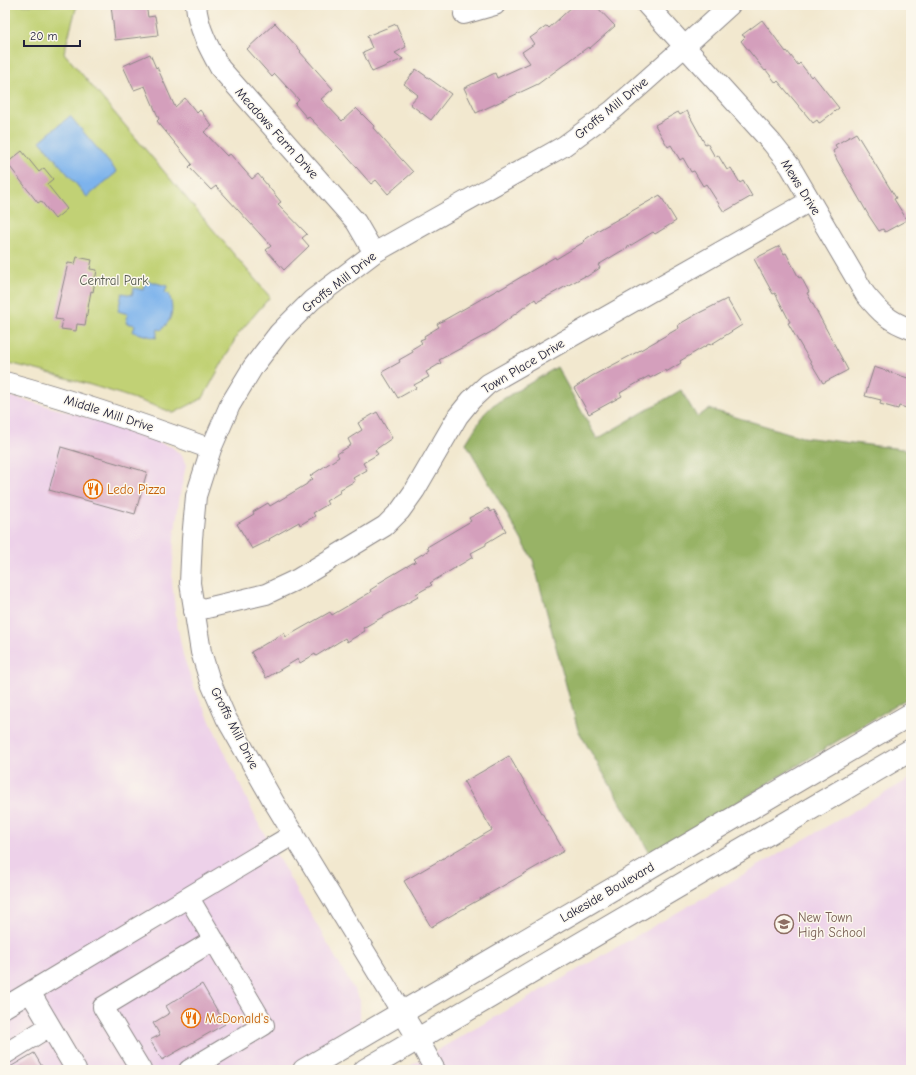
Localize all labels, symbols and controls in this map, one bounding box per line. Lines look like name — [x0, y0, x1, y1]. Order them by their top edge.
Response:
scale bar — [24, 22, 80, 48]
text: 20 m — [30, 29, 58, 43]
street label: Groffs Mill Drive — [571, 74, 651, 142]
street label: Meadows Farm Drive — [232, 85, 322, 182]
street label: Mews Drive — [778, 156, 824, 218]
street label: Groffs Mill Drive — [299, 248, 379, 316]
park label: Central Park — [79, 273, 149, 288]
street label: Town Place Drive — [479, 335, 567, 397]
street label: Middle Mill Drive — [62, 391, 156, 435]
restaurant icon: Ledo Pizza — [82, 478, 104, 500]
place label: Ledo Pizza — [107, 482, 166, 497]
street label: Groffs Mill Drive — [208, 685, 262, 772]
street label: Lakeside Boulevard — [557, 859, 657, 925]
place label: New Town High School — [798, 910, 866, 940]
school or university icon: New Town High School — [773, 913, 795, 935]
restaurant icon: McDonald's — [180, 1007, 202, 1029]
place label: McDonald's — [205, 1011, 269, 1026]

